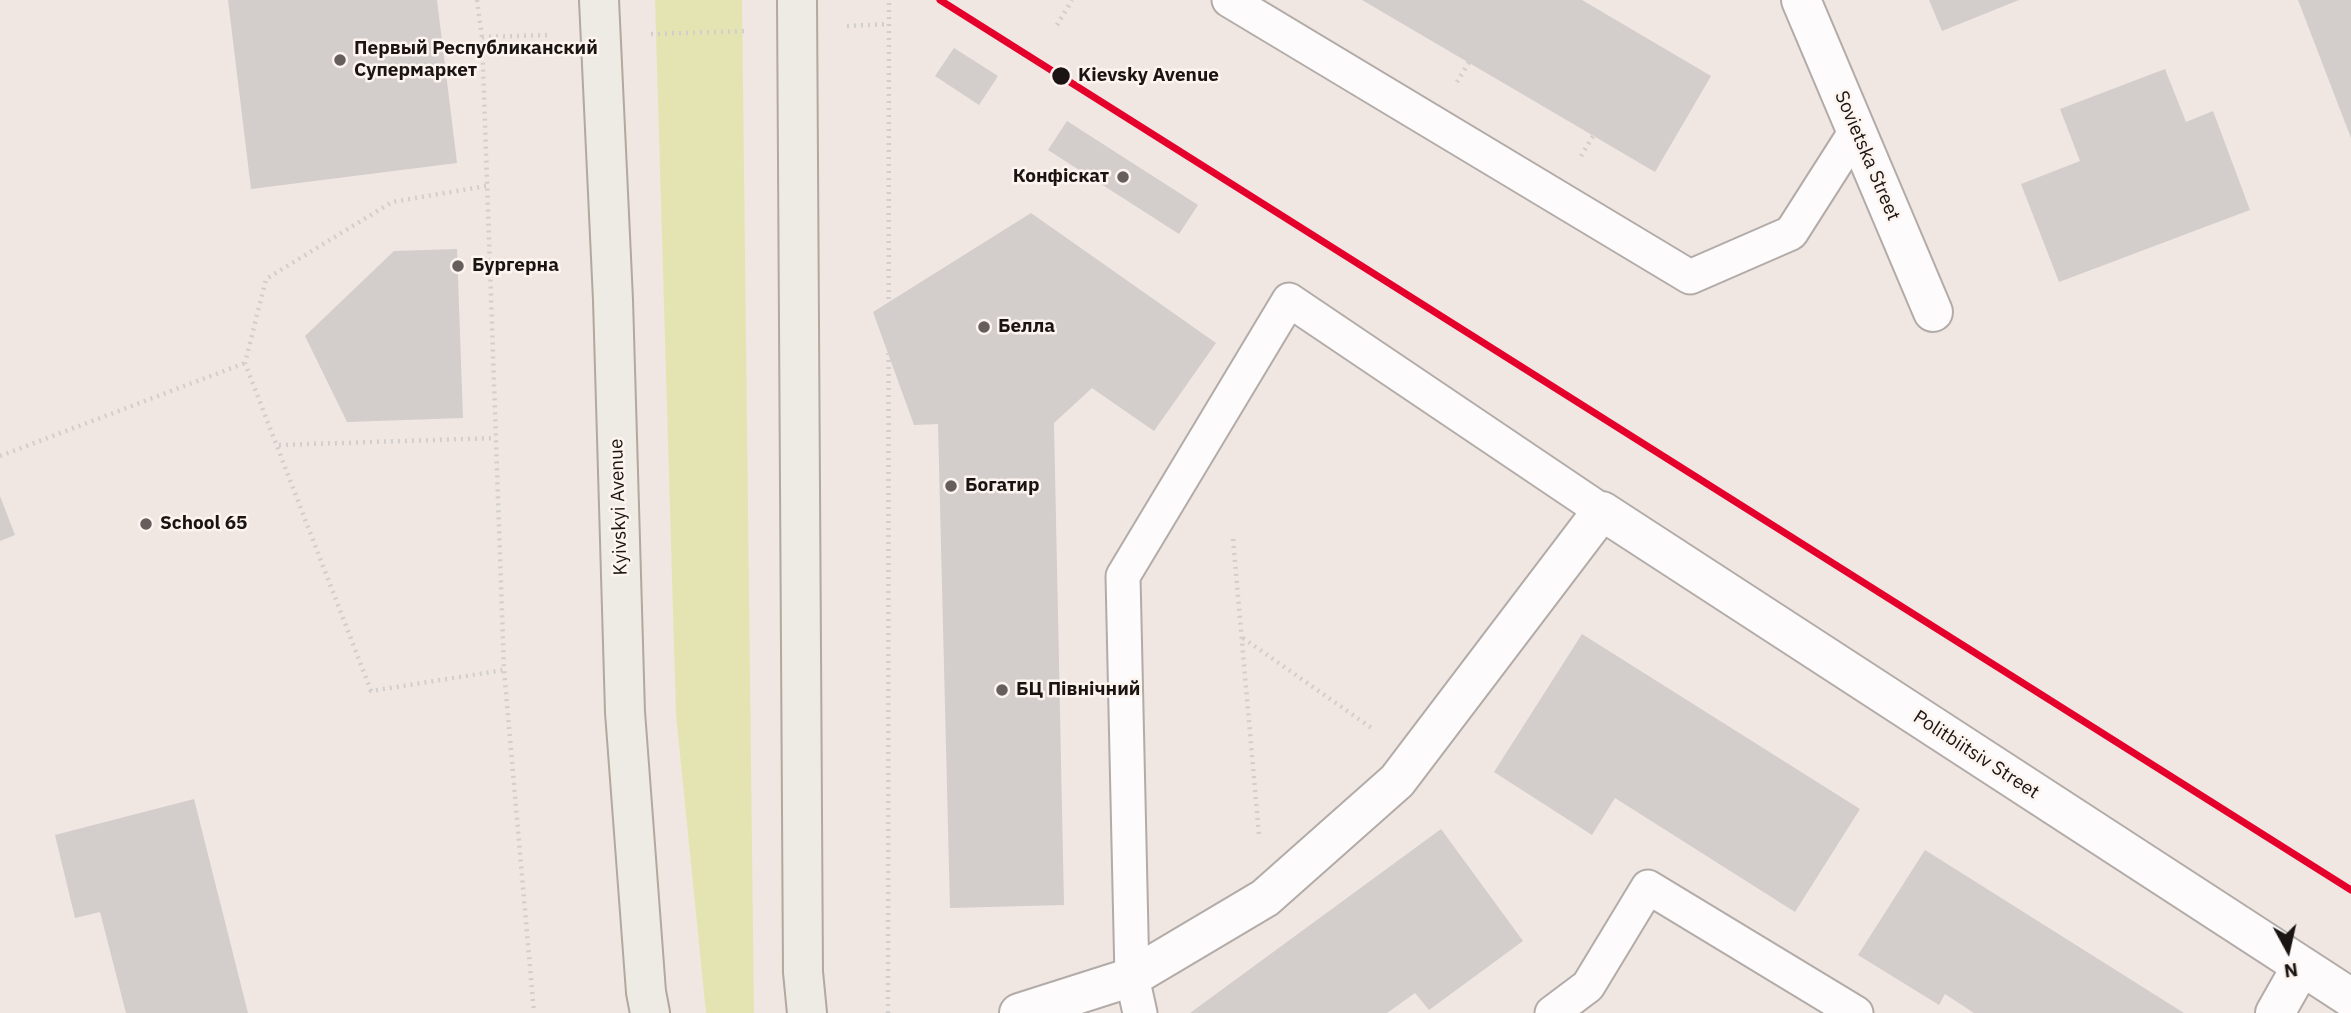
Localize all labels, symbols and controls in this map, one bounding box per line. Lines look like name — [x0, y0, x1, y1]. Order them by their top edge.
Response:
place label: Первый Республиканский Супермаркет — [354, 38, 598, 82]
marker: Первый Республиканский Супермаркет — [332, 52, 348, 68]
marker: Kievsky Avenue — [1050, 65, 1072, 87]
place label: Kievsky Avenue — [1078, 65, 1219, 87]
street label: Sovietska Street — [1829, 88, 1905, 224]
place label: Конфіскат — [1013, 166, 1109, 188]
marker: Конфіскат — [1115, 169, 1131, 185]
place label: Бургерна — [472, 255, 559, 277]
marker: Бургерна — [450, 258, 466, 274]
place label: Белла — [998, 316, 1055, 338]
marker: Белла — [976, 319, 992, 335]
street label: Kyivskyi Avenue — [605, 438, 633, 576]
place label: Богатир — [965, 475, 1039, 497]
marker: Богатир — [943, 478, 959, 494]
place label: School 65 — [160, 513, 247, 535]
marker: School 65 — [138, 516, 154, 532]
place label: БЦ Північний — [1016, 679, 1140, 701]
marker: БЦ Північний — [994, 682, 1010, 698]
street label: Politbiitsiv Street — [1909, 706, 2043, 804]
north arrow — [2253, 915, 2323, 985]
text: N — [2282, 958, 2299, 984]

